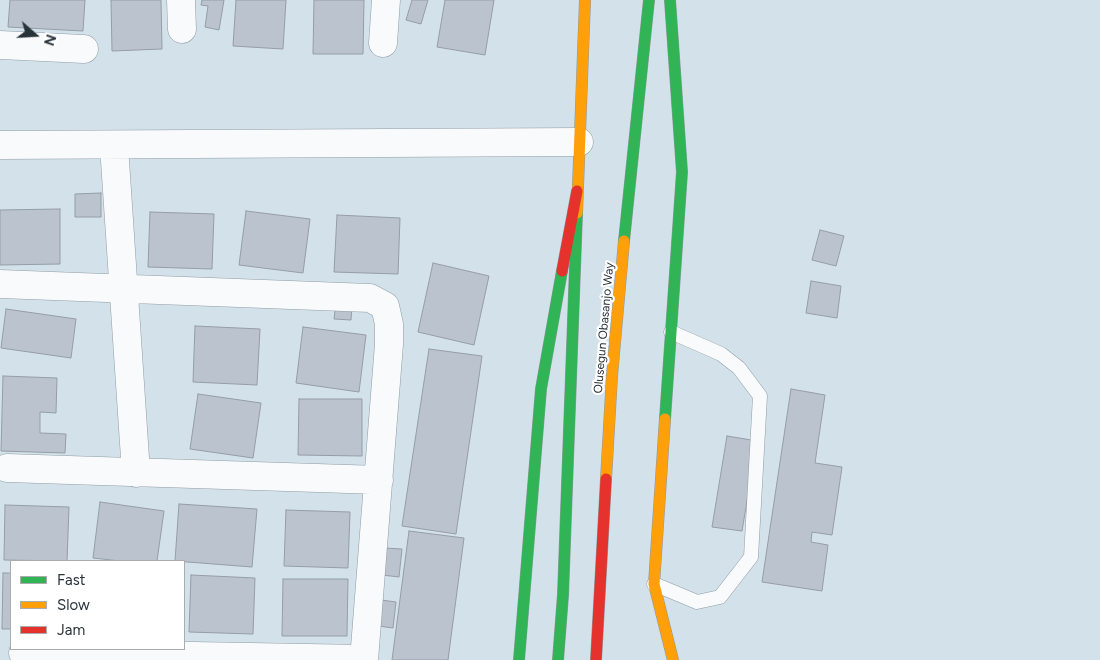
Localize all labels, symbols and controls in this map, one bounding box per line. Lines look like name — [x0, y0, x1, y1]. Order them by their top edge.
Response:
north arrow — [10, 10, 60, 60]
text: N — [40, 32, 59, 48]
street label: Olusegun Obasanjo Way — [591, 262, 617, 394]
legend — [10, 560, 185, 650]
text: Fast — [57, 571, 85, 589]
text: Slow — [57, 596, 90, 614]
text: Jam — [57, 621, 85, 639]

